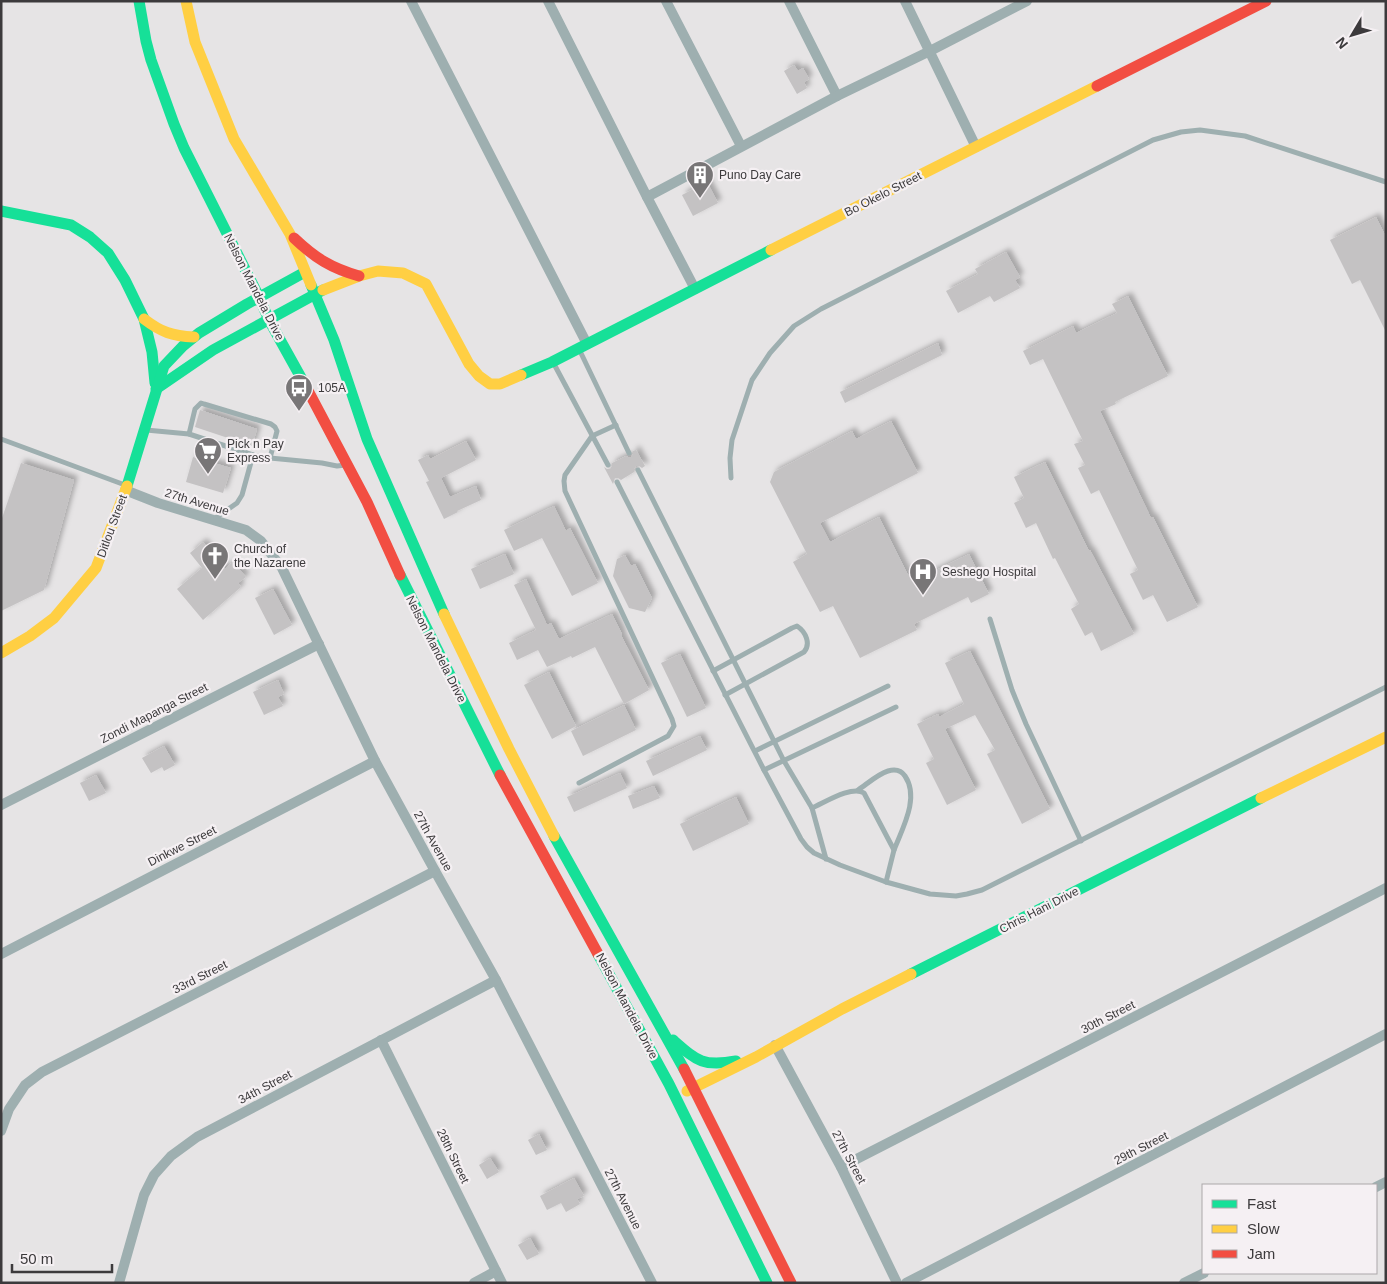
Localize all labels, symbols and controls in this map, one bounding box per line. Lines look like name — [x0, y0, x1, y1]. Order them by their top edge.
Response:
north arrow — [1327, 10, 1377, 60]
text: N — [1332, 34, 1351, 52]
building icon: Puno Day Care — [685, 160, 715, 199]
place label: Puno Day Care — [719, 168, 801, 182]
street label: Bo Okelo Street — [842, 168, 925, 219]
street label: Nelson Mandela Drive — [221, 231, 287, 343]
bus stop icon: 105A — [284, 373, 314, 412]
place label: 105A — [318, 381, 346, 395]
supermarket icon: Pick n Pay Express — [193, 436, 223, 475]
place label: Pick n Pay Express — [227, 437, 284, 465]
street label: 27th Avenue — [163, 486, 231, 519]
street label: Ditlou Street — [94, 492, 130, 559]
church icon: Church of the Nazarene — [200, 541, 230, 580]
place label: Church of the Nazarene — [234, 542, 306, 570]
hospital icon: Seshego Hospital — [908, 557, 938, 596]
place label: Seshego Hospital — [942, 565, 1036, 579]
street label: Nelson Mandela Drive — [403, 593, 469, 705]
street label: Zondi Mapanga Street — [98, 680, 211, 746]
street label: 27th Avenue — [411, 809, 455, 874]
street label: Dinkwe Street — [146, 823, 219, 869]
street label: Chris Hani Drive — [997, 884, 1081, 936]
street label: Nelson Mandela Drive — [593, 951, 661, 1062]
street label: 33rd Street — [170, 957, 230, 997]
street label: 30th Street — [1079, 997, 1138, 1037]
street label: 34th Street — [236, 1067, 295, 1107]
street label: 28th Street — [434, 1127, 472, 1186]
street label: 27th Street — [829, 1128, 869, 1187]
street label: 29th Street — [1112, 1128, 1171, 1168]
street label: 27th Avenue — [602, 1166, 644, 1232]
legend — [1202, 1184, 1377, 1274]
text: Fast — [1247, 1195, 1277, 1212]
text: Slow — [1247, 1220, 1280, 1237]
scale bar — [12, 1242, 112, 1274]
text: Jam — [1247, 1245, 1275, 1262]
text: 50 m — [20, 1250, 53, 1267]

